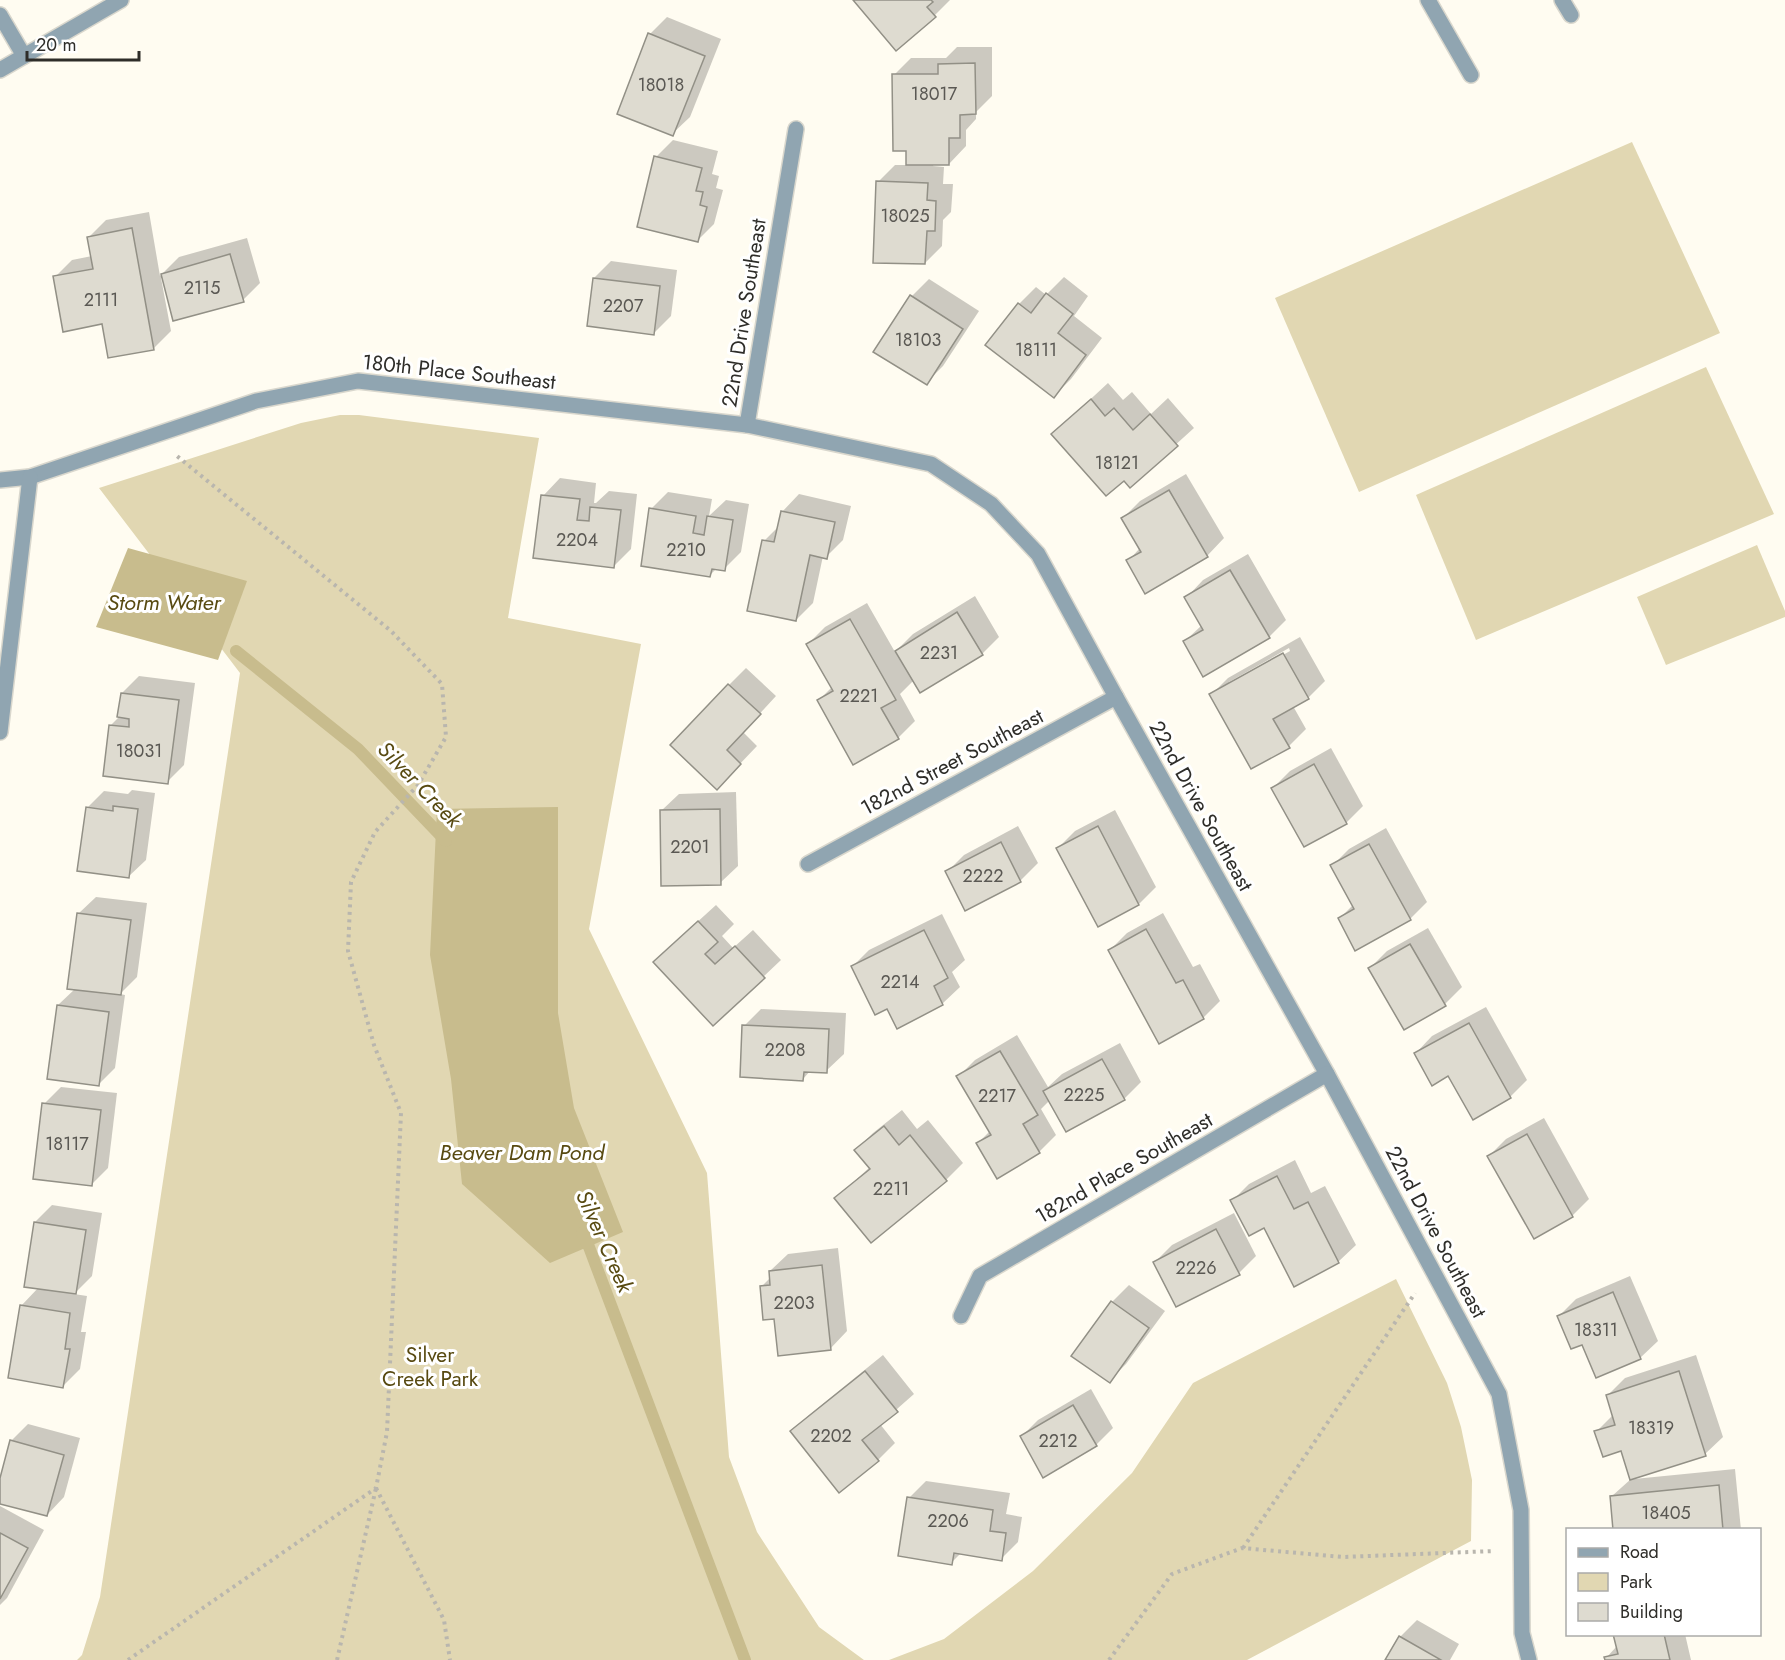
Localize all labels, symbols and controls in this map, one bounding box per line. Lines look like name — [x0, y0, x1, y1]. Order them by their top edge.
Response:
scale bar — [27, 24, 140, 62]
text: 20 m — [36, 32, 76, 58]
house number: 18018 — [638, 72, 684, 98]
house number: 18017 — [911, 81, 958, 107]
house number: 18025 — [880, 203, 930, 229]
street label: 22nd Drive Southeast — [714, 216, 774, 410]
house number: 2115 — [184, 275, 220, 301]
house number: 2111 — [84, 287, 118, 313]
house number: 2207 — [603, 293, 644, 319]
house number: 18103 — [895, 327, 941, 353]
house number: 18111 — [1015, 337, 1057, 363]
street label: 180th Place Southeast — [361, 347, 557, 397]
house number: 18121 — [1095, 450, 1139, 476]
house number: 2204 — [556, 527, 598, 553]
house number: 2210 — [666, 537, 706, 563]
water label: Storm Water — [107, 586, 222, 618]
house number: 2231 — [920, 640, 958, 666]
house number: 2221 — [840, 683, 878, 709]
street label: 182nd Street Southeast — [855, 701, 1049, 823]
street label: 22nd Drive Southeast — [1142, 715, 1260, 897]
water label: Silver Creek — [371, 734, 471, 836]
house number: 18031 — [116, 738, 162, 764]
house number: 2201 — [670, 834, 710, 860]
house number: 2222 — [963, 863, 1003, 889]
house number: 2214 — [880, 969, 920, 995]
house number: 2208 — [764, 1037, 806, 1063]
house number: 2225 — [1064, 1082, 1104, 1108]
house number: 2217 — [978, 1083, 1017, 1109]
street label: 182nd Place Southeast — [1030, 1105, 1218, 1231]
house number: 18117 — [45, 1131, 89, 1157]
water label: Beaver Dam Pond — [439, 1136, 606, 1168]
street label: 22nd Drive Southeast — [1378, 1141, 1494, 1323]
house number: 2211 — [873, 1176, 909, 1202]
water label: Silver Creek — [568, 1185, 642, 1299]
house number: 2226 — [1175, 1255, 1217, 1281]
house number: 2203 — [773, 1290, 815, 1316]
house number: 18311 — [1574, 1317, 1618, 1343]
park label: Silver Creek Park — [382, 1340, 479, 1394]
house number: 18319 — [1628, 1415, 1674, 1441]
house number: 2202 — [810, 1423, 852, 1449]
house number: 2212 — [1039, 1428, 1077, 1454]
house number: 18405 — [1641, 1500, 1691, 1526]
house number: 2206 — [927, 1508, 969, 1534]
legend — [1566, 1528, 1761, 1636]
text: Road — [1620, 1539, 1659, 1565]
text: Park — [1620, 1569, 1652, 1595]
text: Building — [1620, 1599, 1683, 1625]

